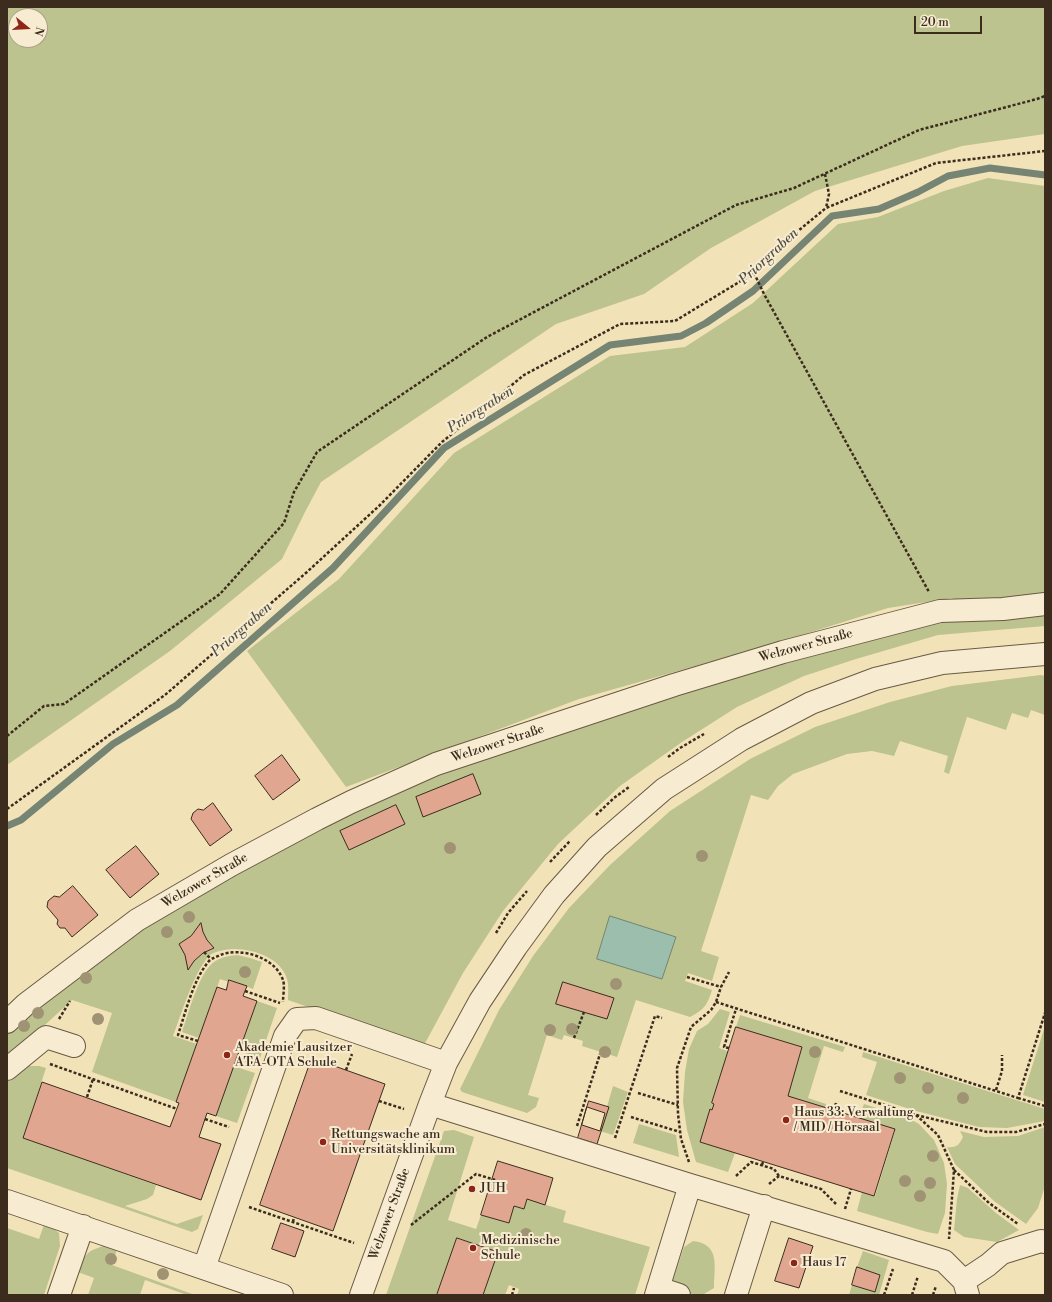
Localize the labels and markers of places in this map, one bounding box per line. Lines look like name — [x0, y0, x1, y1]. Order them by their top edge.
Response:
place label: Akademie Lausitzer ATA-OTA Schule — [235, 1040, 352, 1071]
marker: Akademie Lausitzer ATA-OTA Schule — [222, 1050, 232, 1060]
place label: Haus 33: Verwaltung / MID / Hörsaal — [794, 1105, 914, 1136]
marker: Haus 33: Verwaltung / MID / Hörsaal — [781, 1115, 791, 1125]
place label: Rettungswache am Universitätsklinikum — [331, 1127, 455, 1158]
marker: Rettungswache am Universitätsklinikum — [318, 1137, 328, 1147]
place label: JUH — [480, 1181, 506, 1197]
marker: JUH — [467, 1184, 477, 1194]
place label: Medizinische Schule — [481, 1233, 560, 1264]
marker: Medizinische Schule — [468, 1243, 478, 1253]
place label: Haus 17 — [802, 1255, 846, 1271]
marker: Haus 17 — [789, 1258, 799, 1268]

